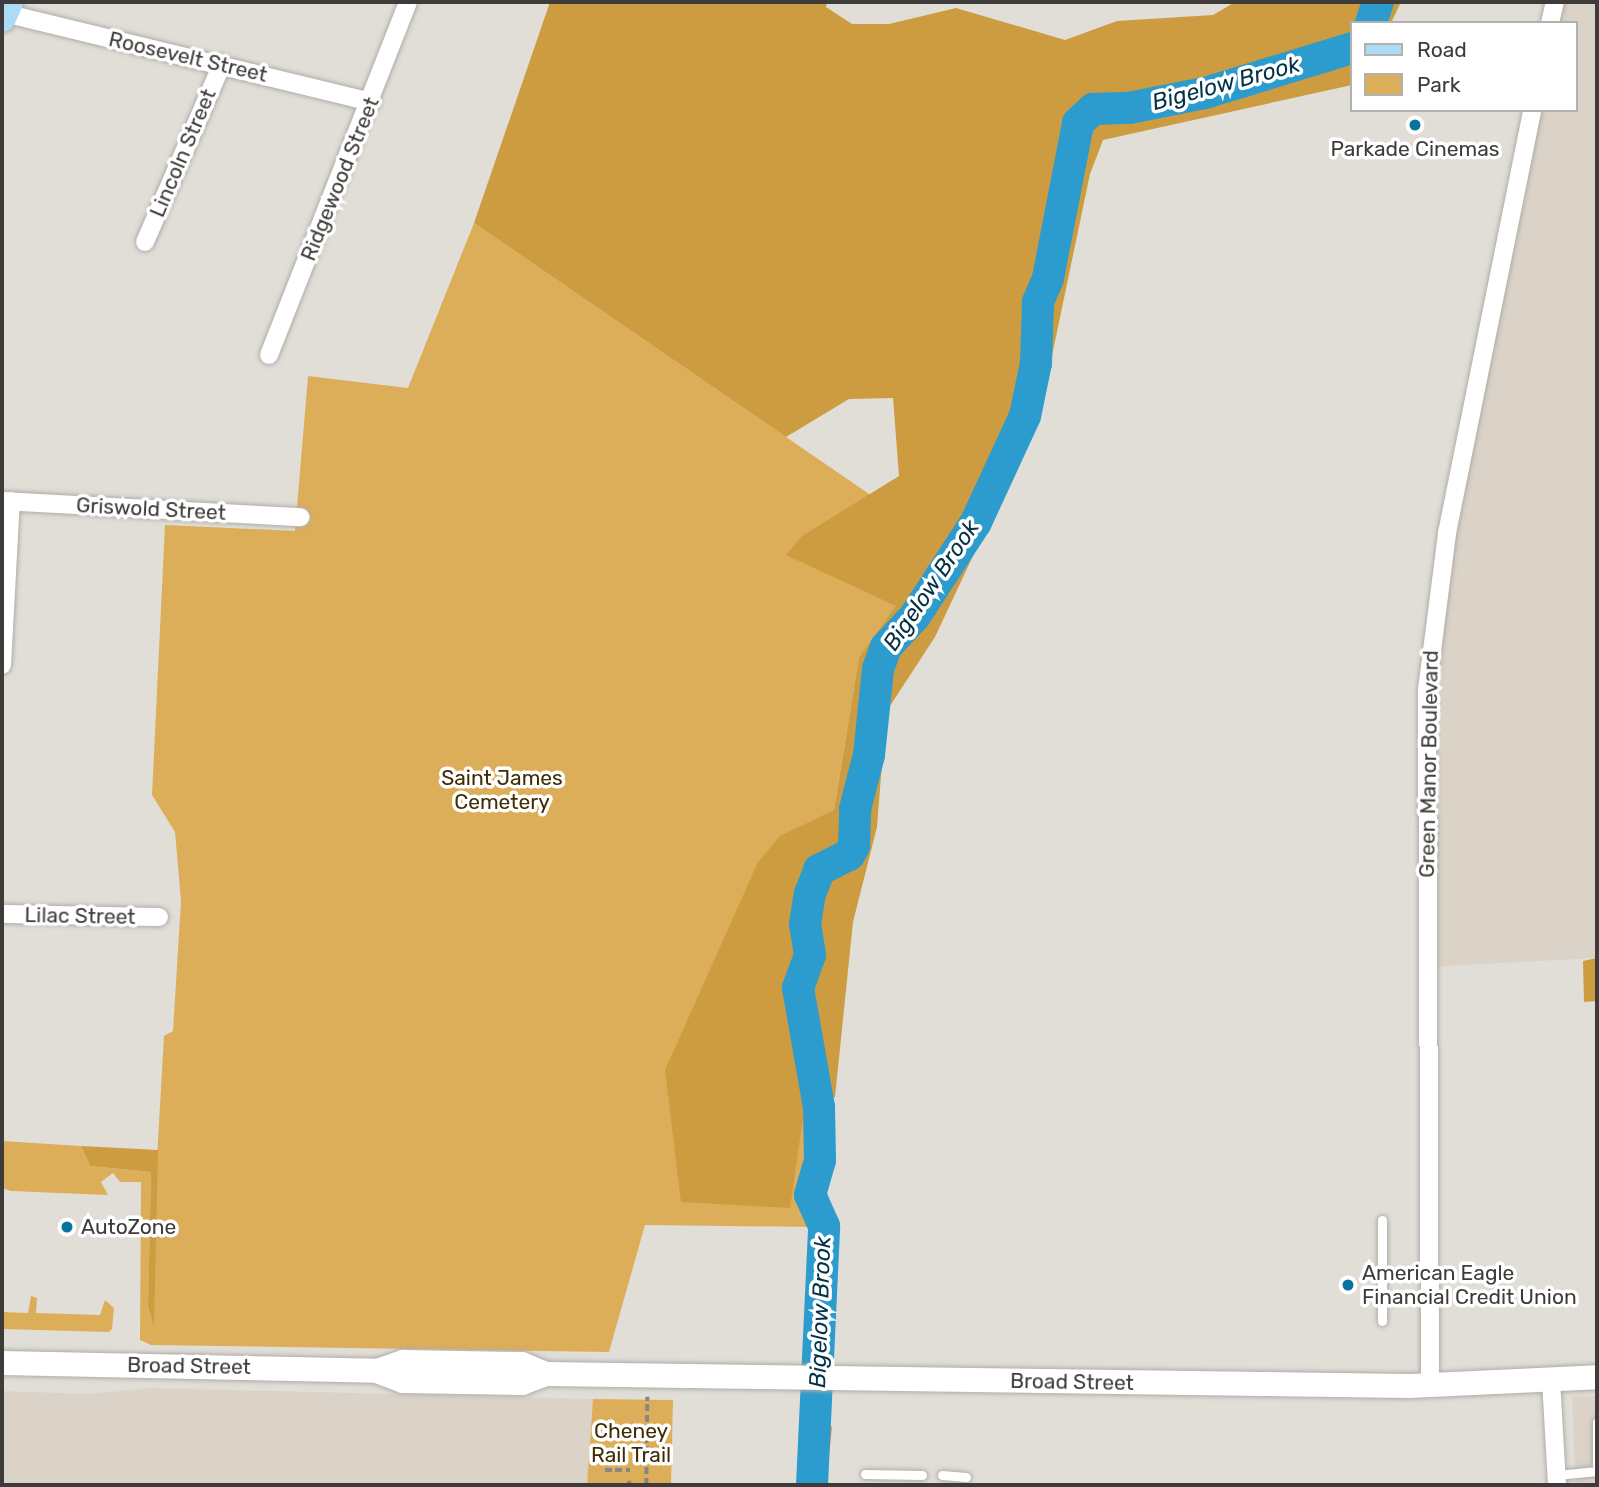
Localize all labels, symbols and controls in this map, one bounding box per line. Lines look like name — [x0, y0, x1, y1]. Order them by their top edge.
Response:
legend — [1350, 21, 1578, 112]
street label: Roosevelt Street — [106, 27, 270, 87]
text: Road — [1417, 37, 1467, 62]
water label: Bigelow Brook — [1149, 50, 1303, 116]
text: Park — [1417, 72, 1461, 97]
street label: Lincoln Street — [145, 85, 221, 221]
street label: Ridgewood Street — [296, 93, 384, 265]
marker: Parkade Cinemas — [1407, 117, 1423, 133]
place label: Parkade Cinemas — [1331, 136, 1499, 162]
street label: Griswold Street — [76, 492, 226, 526]
water label: Bigelow Brook — [877, 514, 985, 656]
street label: Green Manor Boulevard — [1414, 650, 1444, 878]
park label: Saint James Cemetery — [441, 765, 563, 815]
street label: Lilac Street — [24, 902, 136, 930]
place label: AutoZone — [81, 1214, 176, 1240]
marker: AutoZone — [59, 1219, 75, 1235]
water label: Bigelow Brook — [804, 1235, 836, 1389]
place label: American Eagle Financial Credit Union — [1362, 1260, 1577, 1310]
marker: American Eagle Financial Credit Union — [1340, 1277, 1356, 1293]
street label: Broad Street — [127, 1352, 251, 1380]
street label: Broad Street — [1010, 1368, 1134, 1396]
park label: Cheney Rail Trail — [591, 1418, 671, 1468]

